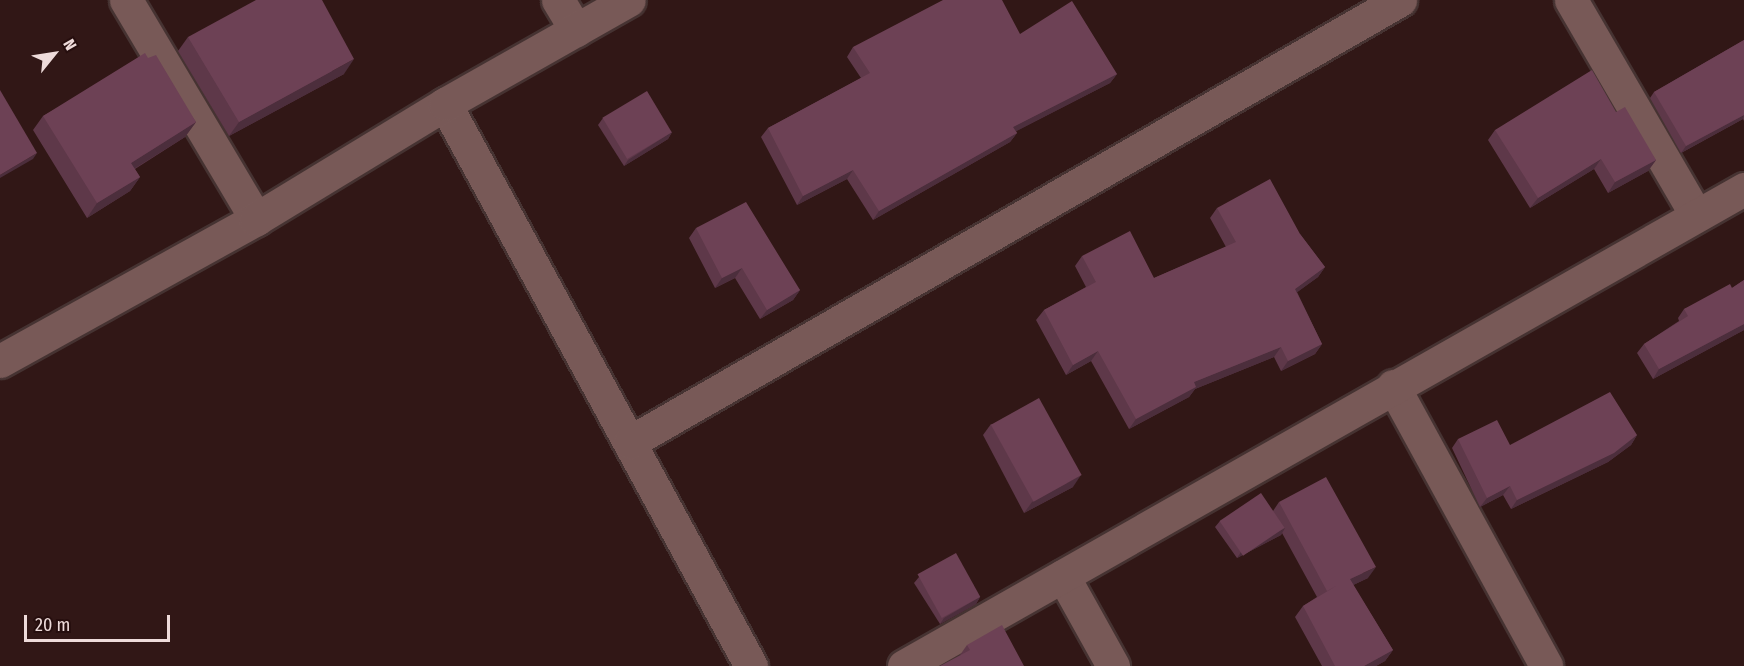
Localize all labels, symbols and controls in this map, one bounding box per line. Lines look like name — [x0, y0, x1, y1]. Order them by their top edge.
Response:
north arrow — [24, 24, 84, 84]
text: N — [59, 36, 81, 54]
scale bar — [27, 603, 172, 641]
text: 20 m — [35, 614, 70, 636]

